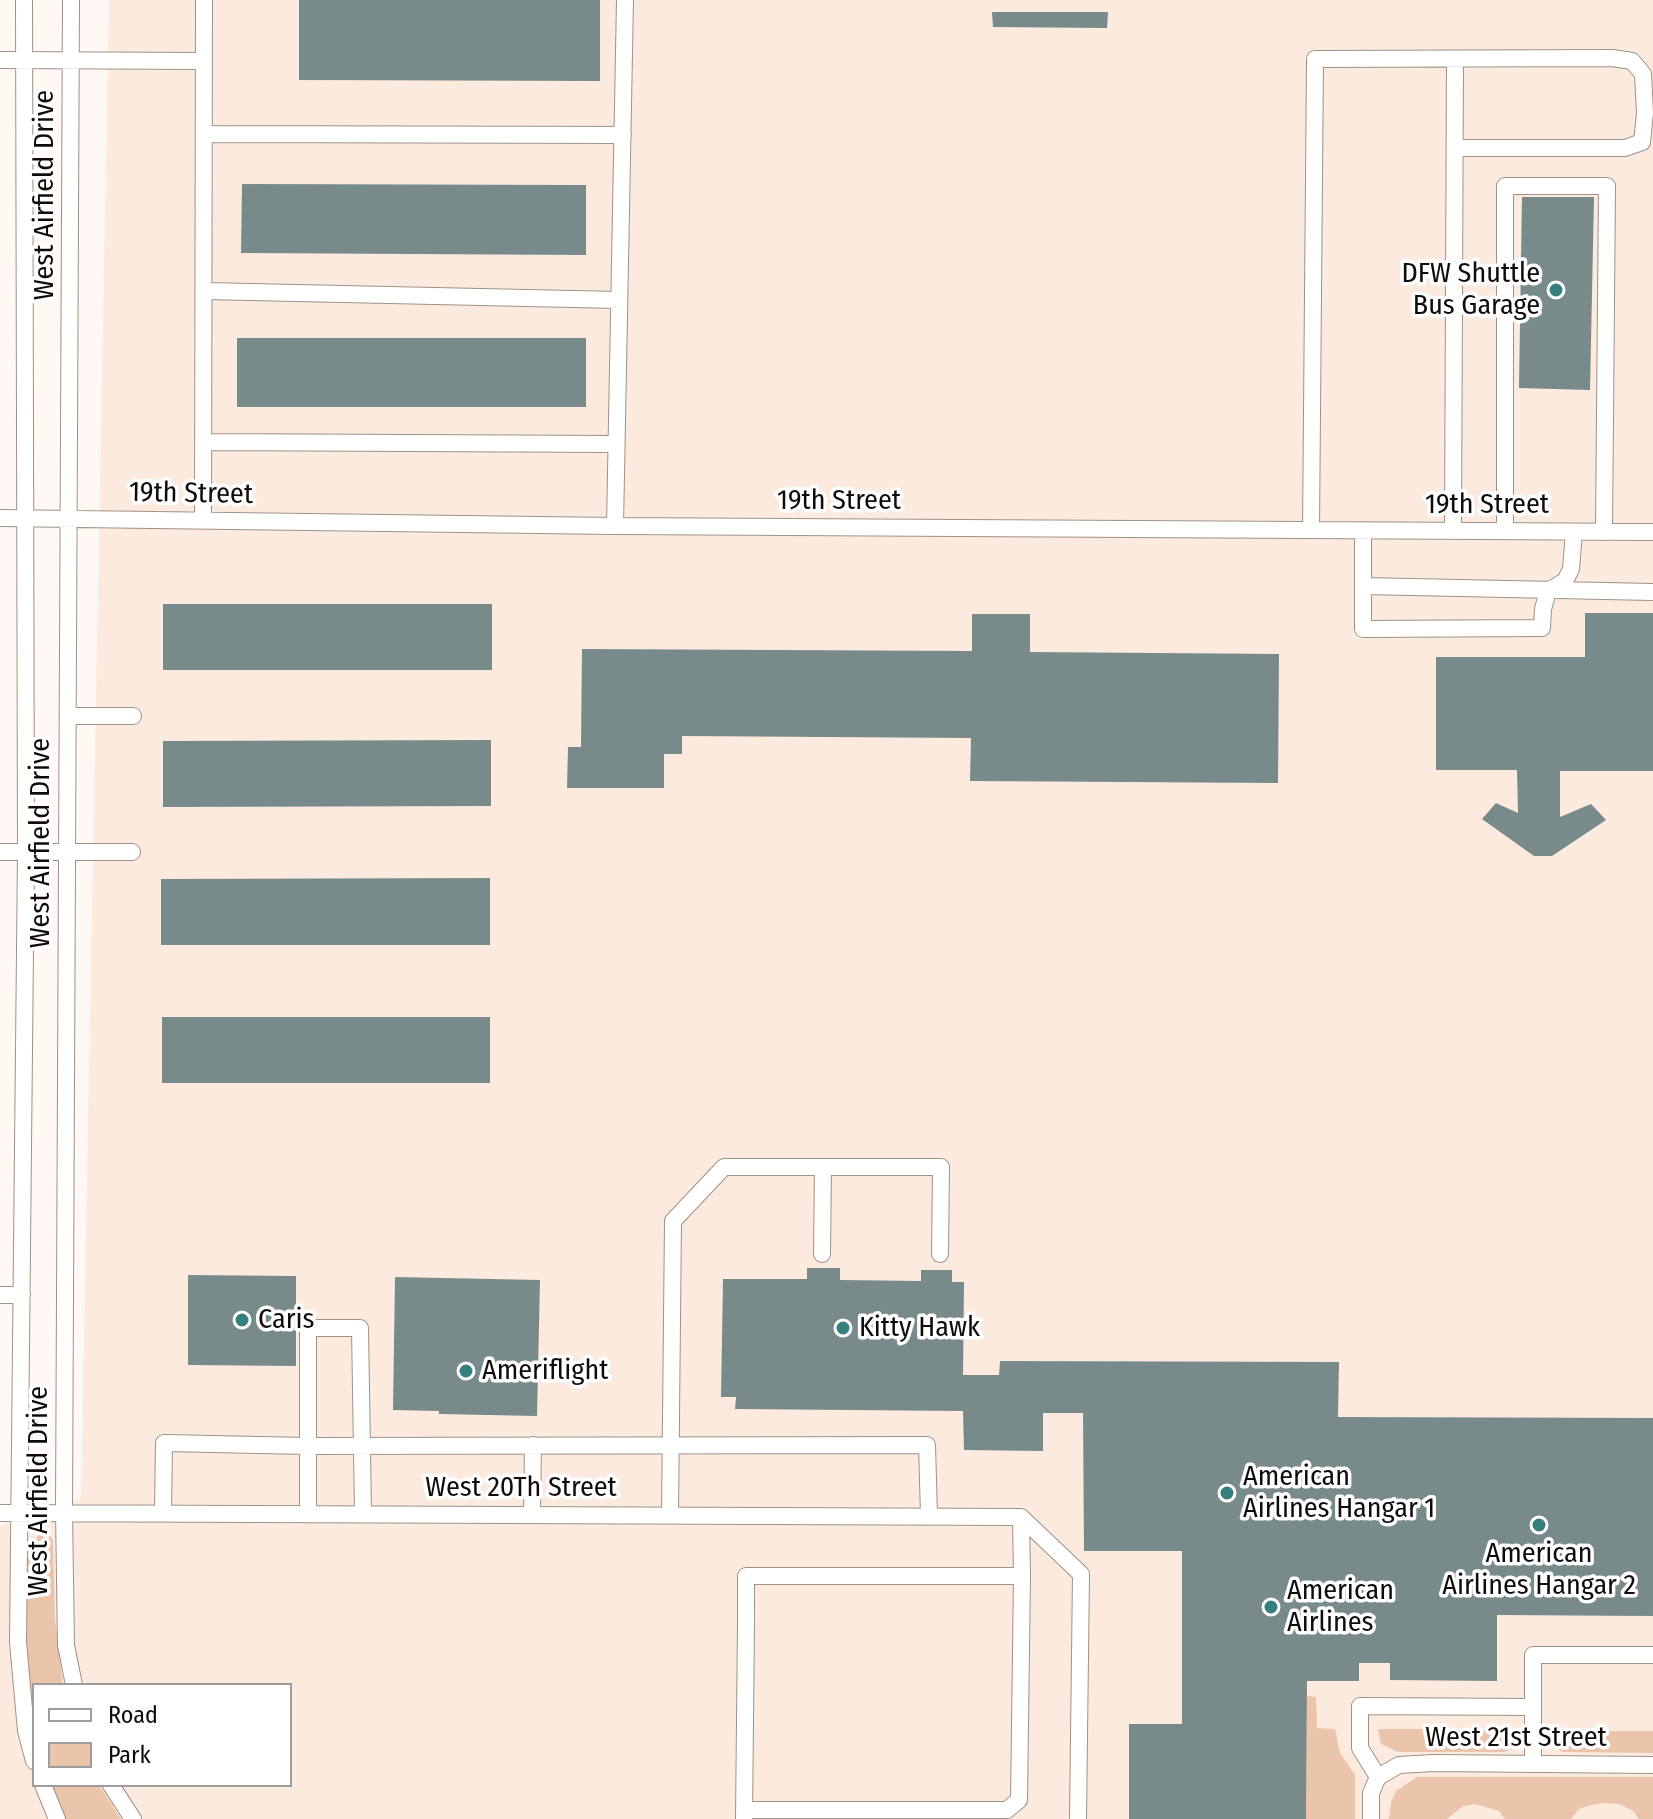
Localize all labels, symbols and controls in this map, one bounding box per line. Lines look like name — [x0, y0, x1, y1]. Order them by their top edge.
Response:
street label: West Airfield Drive — [28, 90, 62, 300]
place label: DFW Shuttle Bus Garage — [1402, 257, 1540, 323]
marker: DFW Shuttle Bus Garage — [1547, 281, 1565, 299]
street label: 19th Street — [129, 476, 253, 512]
street label: 19th Street — [777, 484, 901, 518]
street label: 19th Street — [1425, 488, 1549, 522]
street label: West Airfield Drive — [24, 738, 58, 948]
place label: Caris — [258, 1303, 314, 1337]
marker: Caris — [233, 1311, 251, 1329]
place label: Kitty Hawk — [859, 1311, 980, 1345]
marker: Kitty Hawk — [834, 1319, 852, 1337]
place label: Ameriflight — [482, 1354, 608, 1388]
marker: Ameriflight — [457, 1362, 475, 1380]
street label: West Airfield Drive — [22, 1386, 56, 1596]
place label: American Airlines Hangar 1 — [1243, 1460, 1435, 1526]
street label: West 20Th Street — [425, 1471, 617, 1505]
marker: American Airlines Hangar 1 — [1218, 1484, 1236, 1502]
marker: American Airlines Hangar 2 — [1530, 1516, 1548, 1534]
place label: American Airlines Hangar 2 — [1442, 1537, 1636, 1603]
place label: American Airlines — [1287, 1574, 1394, 1640]
marker: American Airlines — [1262, 1598, 1280, 1616]
legend — [32, 1683, 292, 1787]
text: Road — [108, 1701, 158, 1729]
street label: West 21st Street — [1425, 1721, 1607, 1755]
text: Park — [108, 1741, 151, 1769]

